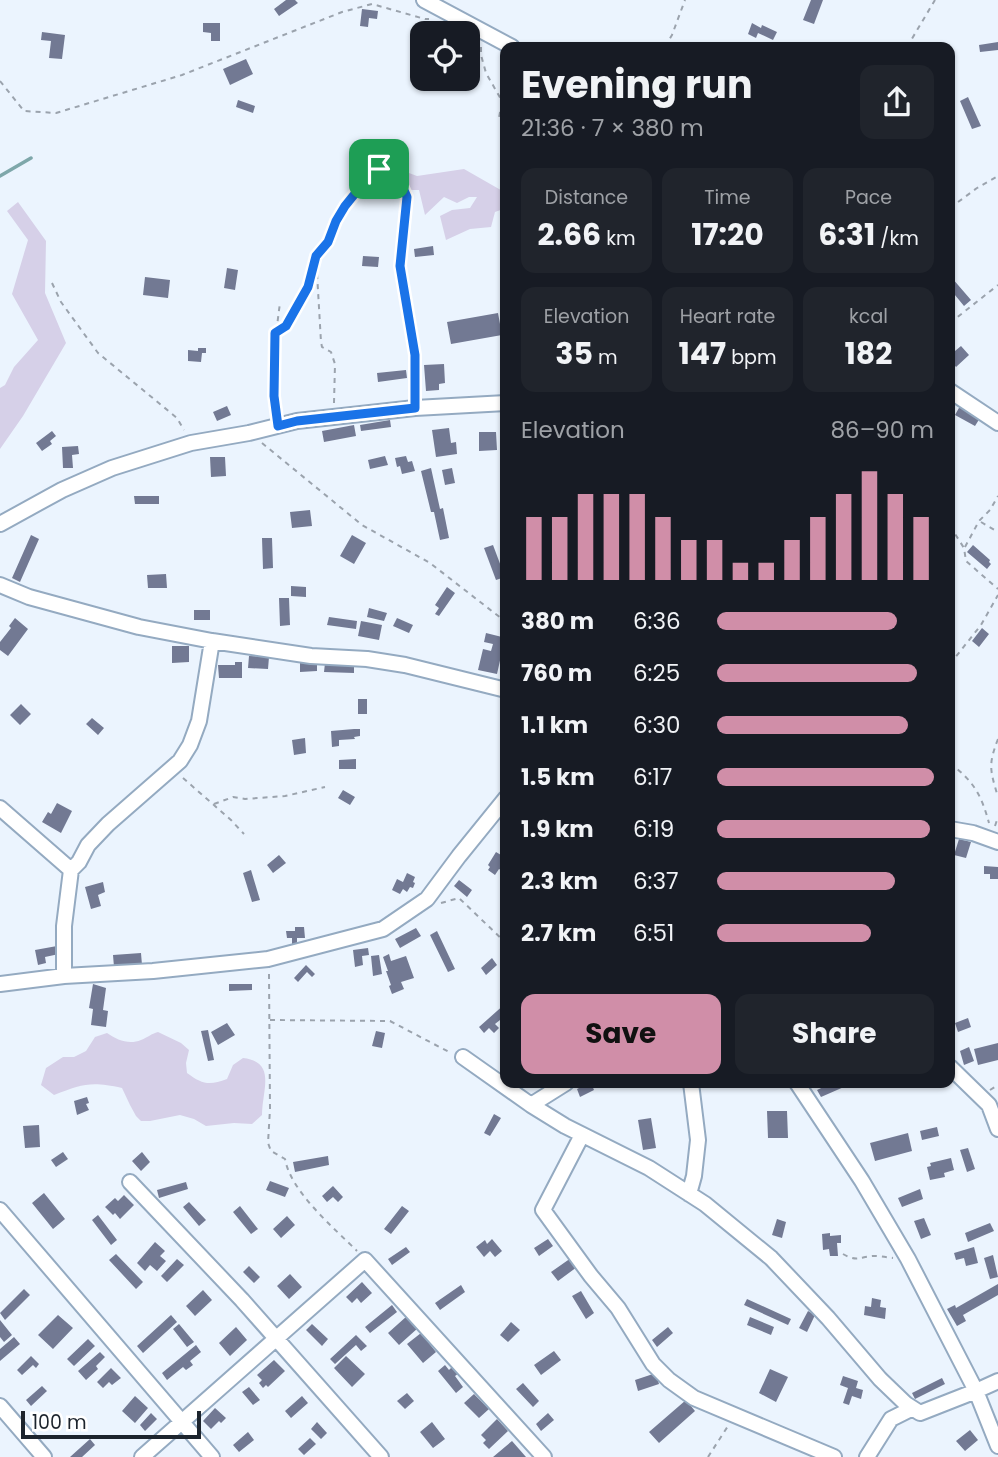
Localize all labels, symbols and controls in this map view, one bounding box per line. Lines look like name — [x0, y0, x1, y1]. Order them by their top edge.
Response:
map controls — [410, 21, 480, 91]
button: locate — [410, 21, 480, 91]
text: Evening run — [521, 58, 753, 111]
button: share — [860, 65, 934, 139]
text: 21:36 · 7 × 380 m — [521, 112, 704, 144]
pin — [349, 139, 409, 199]
icon: arrive — [360, 150, 398, 188]
text: Distance — [545, 184, 628, 211]
text: Time — [704, 184, 751, 211]
text: Pace — [845, 184, 892, 211]
text: 2.66 — [537, 213, 601, 256]
text: 17:20 — [691, 213, 764, 256]
text: 6:31 — [818, 213, 875, 256]
text: km — [601, 225, 636, 252]
text: /km — [875, 225, 919, 252]
text: Elevation — [544, 303, 629, 330]
text: Heart rate — [680, 303, 775, 330]
text: kcal — [849, 303, 888, 330]
text: 35 — [555, 332, 593, 375]
text: 147 — [679, 332, 726, 375]
text: 182 — [845, 332, 892, 375]
text: m — [593, 344, 618, 371]
text: bpm — [726, 344, 776, 371]
text: Elevation — [521, 414, 625, 446]
text: 86–90 m — [831, 414, 934, 446]
text: 380 m — [521, 605, 594, 637]
text: 6:36 — [633, 605, 681, 637]
text: 760 m — [521, 657, 592, 689]
text: 6:25 — [633, 657, 680, 689]
text: 1.1 km — [521, 709, 588, 741]
text: 6:30 — [633, 709, 681, 741]
text: 1.5 km — [521, 761, 595, 793]
text: 6:17 — [633, 761, 672, 793]
text: 1.9 km — [521, 813, 594, 845]
text: 6:19 — [633, 813, 674, 845]
text: 2.3 km — [521, 865, 598, 897]
text: 6:37 — [633, 865, 679, 897]
text: 2.7 km — [521, 917, 596, 949]
text: 6:51 — [633, 917, 674, 949]
button: Save — [521, 994, 721, 1074]
button: Share — [735, 994, 934, 1074]
scale bar — [21, 1408, 201, 1440]
text: 100 m — [32, 1409, 87, 1436]

